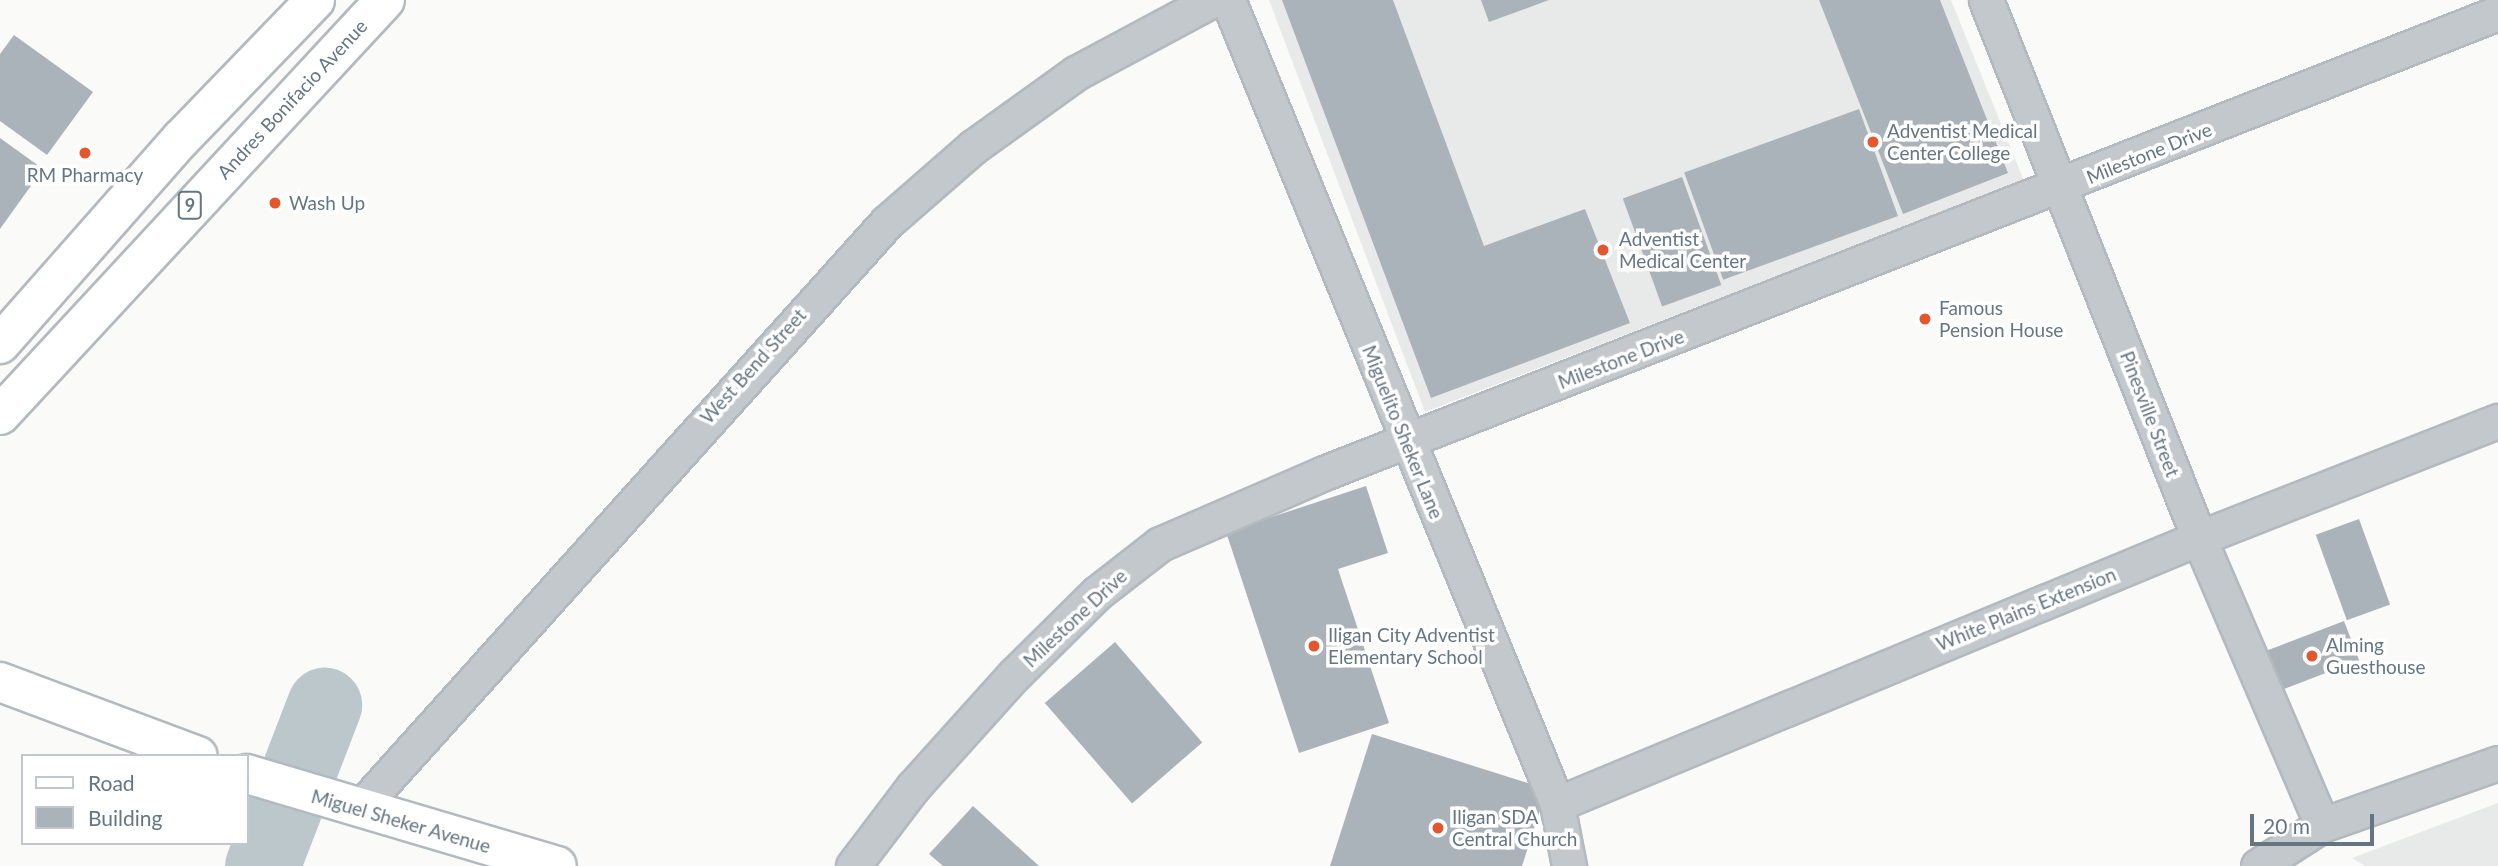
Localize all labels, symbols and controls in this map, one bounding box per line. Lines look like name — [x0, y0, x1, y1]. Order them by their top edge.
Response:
street label: Andres Bonifacio Avenue — [212, 14, 372, 184]
street label: Milestone Drive — [2083, 117, 2215, 189]
place label: Adventist Medical Center College — [1887, 120, 2038, 164]
marker: Adventist Medical Center College — [1865, 134, 1881, 150]
marker: RM Pharmacy — [77, 145, 93, 161]
place label: RM Pharmacy — [27, 164, 143, 186]
road number: 9 — [178, 190, 202, 220]
place label: Wash Up — [289, 192, 365, 214]
marker: Wash Up — [267, 195, 283, 211]
place label: Adventist Medical Center — [1619, 228, 1746, 272]
marker: Adventist Medical Center — [1593, 240, 1613, 260]
place label: Famous Pension House — [1939, 297, 2063, 341]
street label: West Bend Street — [695, 304, 811, 428]
marker: Famous Pension House — [1917, 311, 1933, 327]
street label: Milestone Drive — [1555, 325, 1687, 393]
street label: Miguelito Sheker Lane — [1358, 342, 1448, 522]
street label: Pinesville Street — [2116, 348, 2184, 480]
street label: White Plains Extension — [1933, 562, 2119, 656]
street label: Milestone Drive — [1019, 564, 1131, 672]
place label: Iligan City Adventist Elementary School — [1328, 624, 1496, 668]
place label: Alming Guesthouse — [2326, 634, 2426, 678]
marker: Iligan City Adventist Elementary School — [1306, 638, 1322, 654]
marker: Alming Guesthouse — [2304, 648, 2320, 664]
legend — [21, 754, 248, 845]
text: Road — [88, 770, 135, 795]
street label: Miguel Sheker Avenue — [308, 784, 494, 858]
scale bar — [2253, 800, 2377, 844]
text: Building — [88, 805, 163, 830]
place label: Iligan SDA Central Church — [1452, 806, 1577, 850]
text: 20 m — [2263, 813, 2310, 838]
marker: Iligan SDA Central Church — [1430, 820, 1446, 836]

